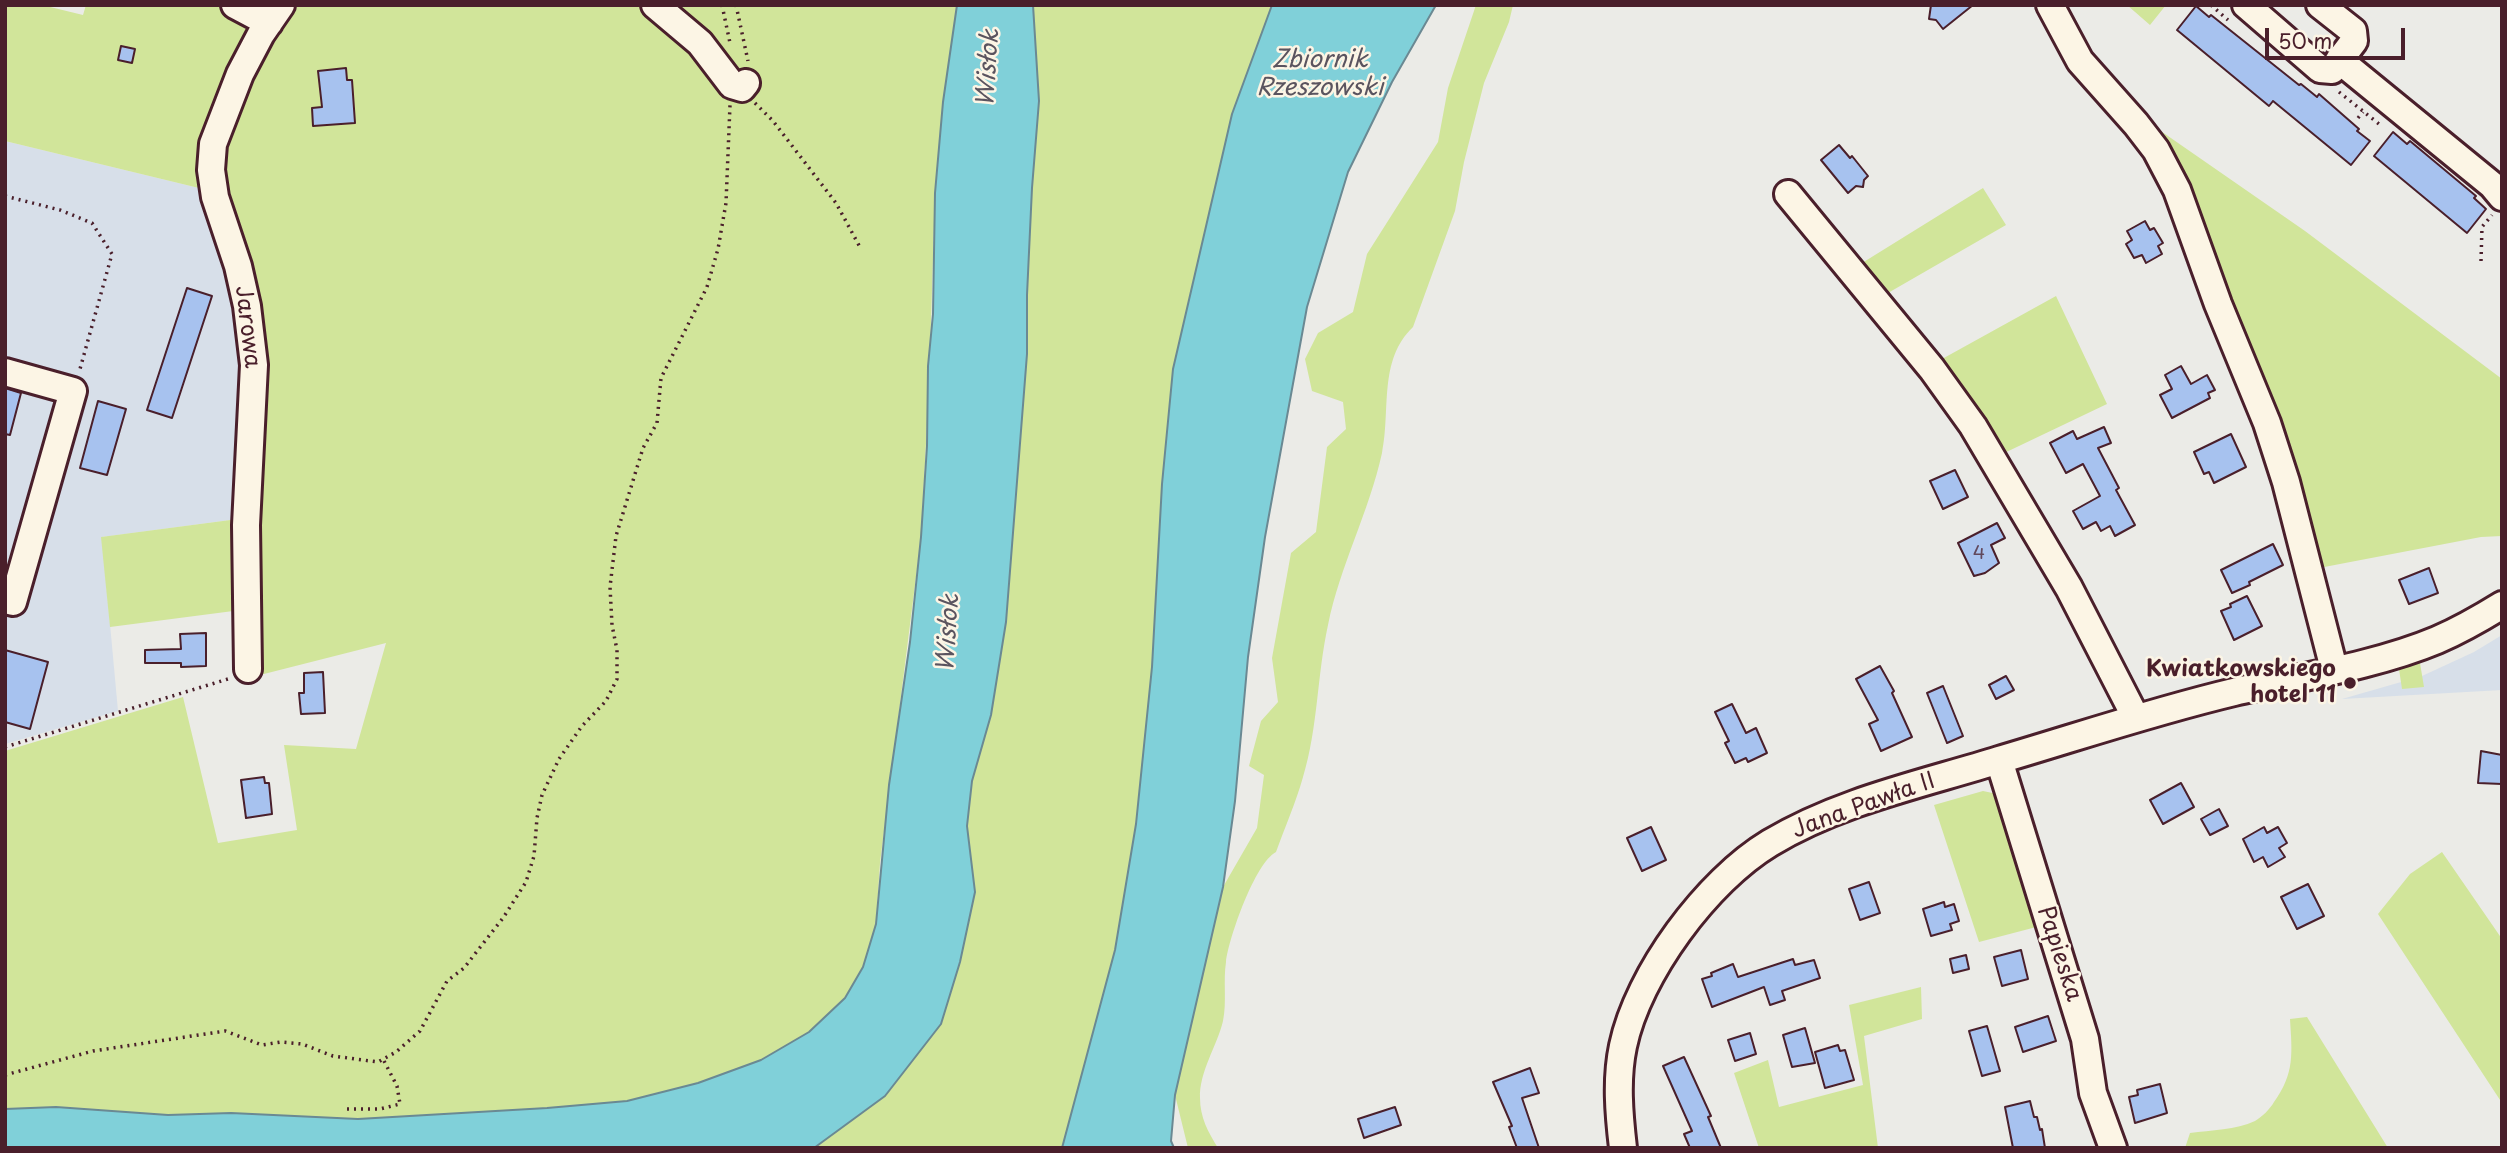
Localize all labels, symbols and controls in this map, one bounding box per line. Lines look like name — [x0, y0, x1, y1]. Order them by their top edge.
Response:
scale bar — [2269, 14, 2409, 58]
text: 50 m — [2278, 24, 2332, 56]
water label: Wisłok — [972, 28, 1006, 108]
water label: Zbiornik Rzeszowski — [1256, 46, 1384, 102]
street label: Jarowa — [228, 284, 266, 370]
house number: 4 — [1973, 543, 1985, 565]
water label: Wisłok — [932, 593, 966, 673]
place label: Kwiatkowskiego hotel 11 — [2146, 656, 2336, 710]
marker: Kwiatkowskiego hotel 11 — [2342, 675, 2358, 691]
street label: Jana Pawła II — [1789, 767, 1939, 845]
street label: Papieska — [2031, 903, 2087, 1005]

